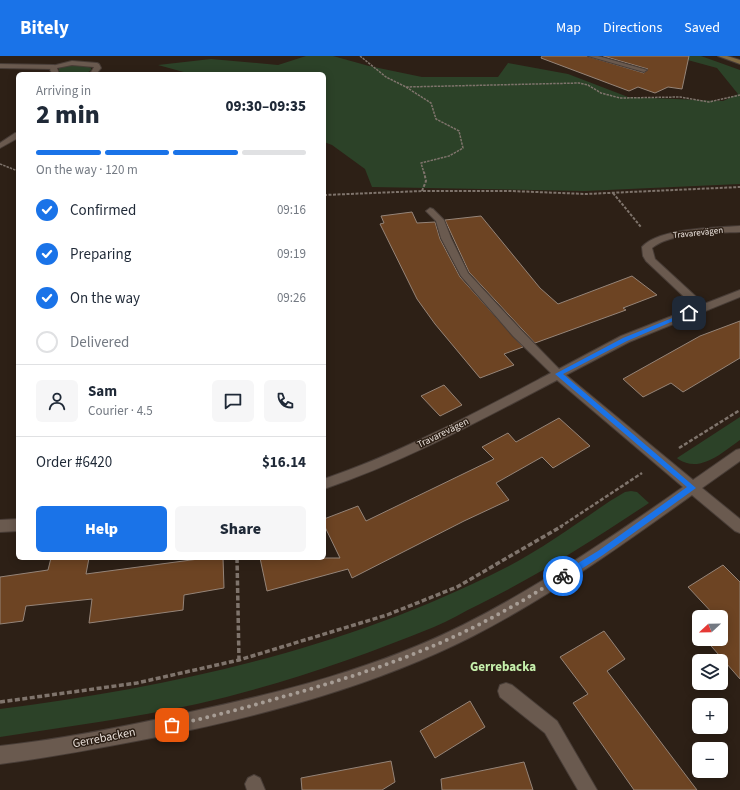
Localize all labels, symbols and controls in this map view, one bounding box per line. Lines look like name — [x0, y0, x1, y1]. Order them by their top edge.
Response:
text: Bitely — [20, 15, 69, 42]
text: Map — [556, 18, 581, 38]
text: Directions — [603, 18, 662, 38]
text: Saved — [684, 18, 720, 38]
text: Arriving in — [36, 82, 91, 100]
text: 2 min — [36, 96, 100, 133]
text: 09:30–09:35 — [225, 96, 306, 117]
text: On the way · 120 m — [36, 161, 138, 179]
icon: check — [36, 199, 58, 221]
text: Confirmed — [70, 200, 136, 221]
text: 09:16 — [277, 201, 306, 219]
street label: Travarevägen — [672, 224, 724, 242]
icon: check — [36, 243, 58, 265]
text: Preparing — [70, 244, 131, 265]
text: 09:19 — [277, 245, 306, 263]
icon: check — [36, 287, 58, 309]
text: On the way — [70, 288, 140, 309]
text: 09:26 — [277, 289, 306, 307]
pin — [672, 296, 706, 330]
icon: home — [678, 302, 700, 324]
text: Delivered — [70, 332, 129, 353]
button: person — [36, 380, 78, 422]
button: chat — [212, 380, 254, 422]
button: phone — [264, 380, 306, 422]
text: Sam — [88, 381, 117, 402]
text: Courier · 4.5 — [88, 402, 153, 420]
street label: Travarevägen — [415, 414, 471, 452]
text: Order #6420 — [36, 452, 112, 473]
text: $16.14 — [262, 452, 306, 473]
button: Help — [36, 506, 167, 552]
button: Share — [175, 506, 306, 552]
courier — [543, 556, 583, 596]
icon: bike — [552, 565, 574, 587]
north arrow — [692, 610, 728, 646]
map controls — [692, 610, 728, 778]
button: layers — [692, 654, 728, 690]
district label: Gerrebacka — [470, 658, 536, 676]
button: + — [692, 698, 728, 734]
pin — [155, 708, 189, 742]
icon: bag — [161, 714, 183, 736]
street label: Gerrebacken — [71, 724, 137, 752]
button: − — [692, 742, 728, 778]

